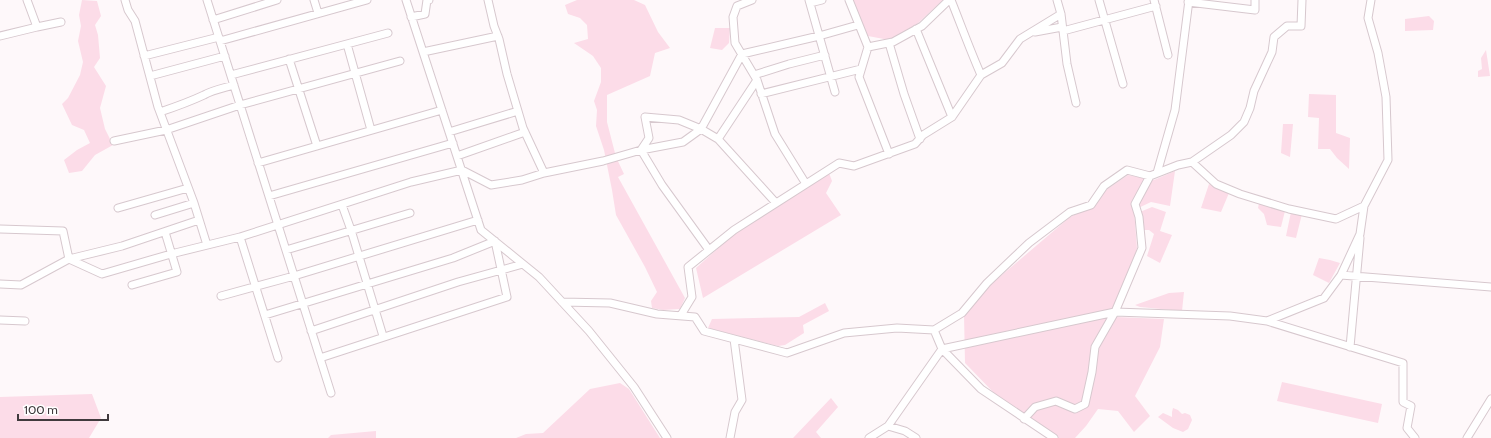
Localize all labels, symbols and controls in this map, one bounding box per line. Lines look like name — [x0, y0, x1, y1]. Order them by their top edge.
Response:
scale bar — [18, 396, 108, 422]
text: 100 m — [24, 402, 58, 417]

